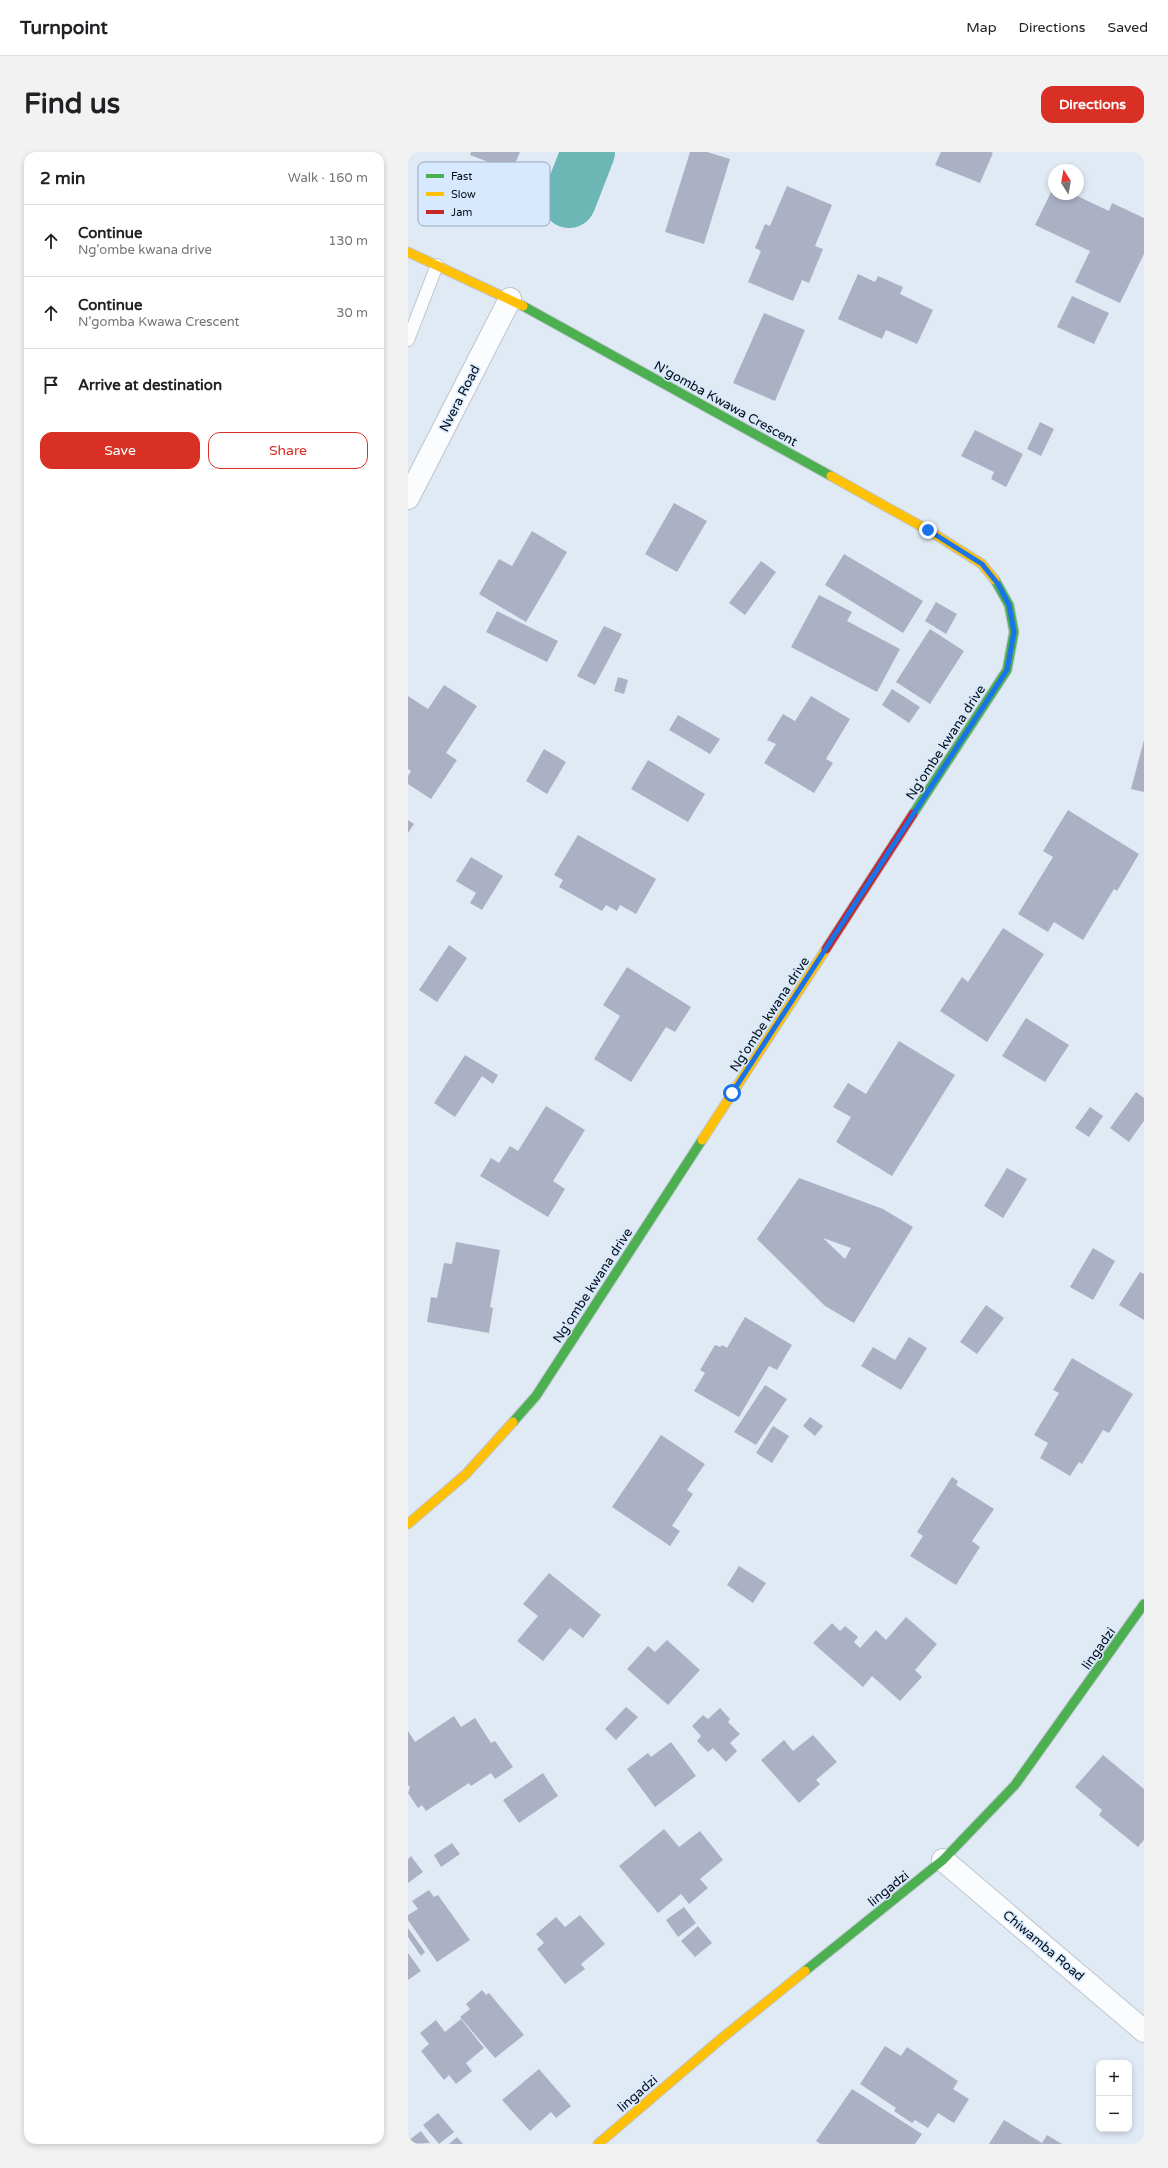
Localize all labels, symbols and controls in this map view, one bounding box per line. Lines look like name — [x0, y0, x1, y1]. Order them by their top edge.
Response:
text: Turnpoint — [20, 17, 108, 39]
text: Map — [966, 19, 997, 36]
text: Directions — [1019, 19, 1086, 36]
text: Saved — [1108, 19, 1148, 36]
button: Directions — [1041, 86, 1144, 123]
text: Find us — [24, 87, 120, 121]
legend — [418, 162, 550, 226]
north arrow — [1048, 164, 1084, 200]
text: 2 min — [40, 168, 85, 189]
text: Walk · 160 m — [288, 170, 368, 186]
text: Fast — [451, 170, 472, 183]
text: Slow — [451, 188, 476, 201]
text: Jam — [451, 206, 472, 219]
text: Continue — [78, 224, 142, 242]
icon: ahead — [40, 230, 62, 252]
text: 130 m — [328, 233, 368, 249]
text: Ng'ombe kwana drive — [78, 242, 212, 258]
text: Continue — [78, 296, 142, 314]
icon: ahead — [40, 302, 62, 324]
text: 30 m — [336, 305, 368, 321]
text: N'gomba Kwawa Crescent — [78, 314, 240, 330]
street label: N'gomba Kwawa Crescent — [651, 358, 800, 450]
street label: Nvera Road — [436, 362, 484, 435]
icon: arrive — [40, 374, 62, 396]
text: Arrive at destination — [78, 376, 222, 394]
button: Save — [40, 432, 200, 469]
button: Share — [208, 432, 368, 469]
route end — [919, 521, 937, 539]
street label: Ng'ombe kwana drive — [903, 682, 989, 803]
street label: Ng'ombe kwana drive — [727, 954, 813, 1075]
route start — [723, 1084, 741, 1102]
street label: Ng'ombe kwana drive — [550, 1225, 636, 1346]
street label: lingadzi — [1079, 1624, 1119, 1673]
street label: lingadzi — [865, 1868, 912, 1910]
street label: Chiwamba Road — [999, 1907, 1087, 1984]
map controls — [1096, 2060, 1132, 2132]
button: + — [1096, 2060, 1132, 2096]
street label: lingadzi — [614, 2072, 661, 2115]
button: − — [1096, 2096, 1132, 2132]

